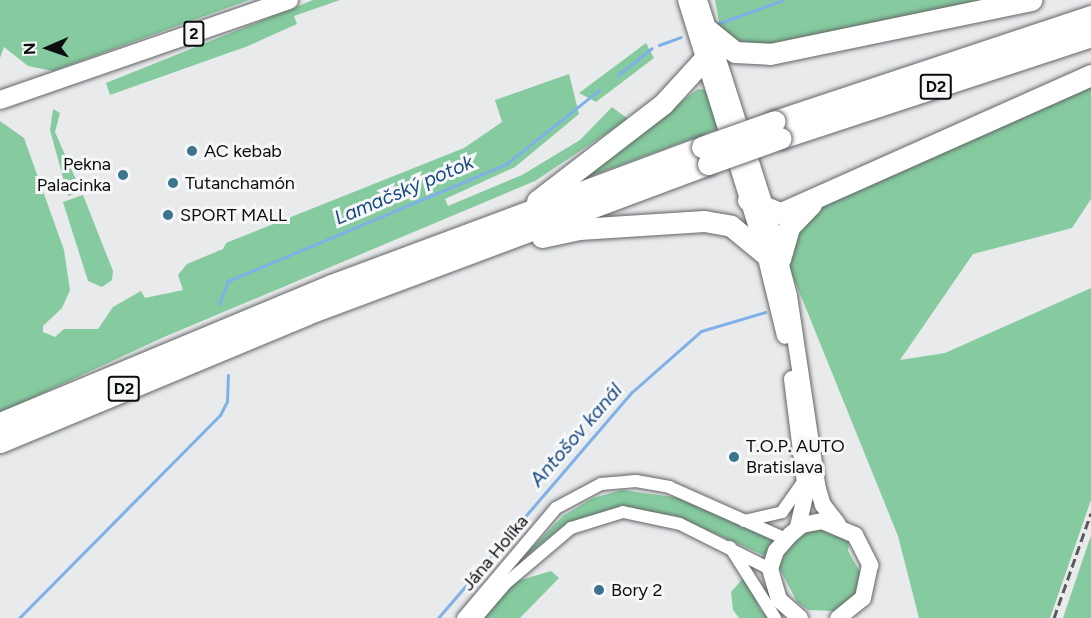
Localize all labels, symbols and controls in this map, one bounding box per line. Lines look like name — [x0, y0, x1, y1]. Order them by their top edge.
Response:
north arrow — [18, 18, 78, 78]
road number: 2 — [182, 21, 206, 47]
text: N — [20, 42, 39, 55]
road number: D2 — [920, 74, 952, 100]
place label: AC kebab — [204, 140, 282, 162]
marker: AC kebab — [185, 144, 199, 158]
water label: Lamačský potok — [331, 150, 477, 230]
place label: Pekna Palacinka — [37, 154, 111, 196]
marker: Pekna Palacinka — [116, 168, 130, 182]
place label: Tutanchamón — [185, 172, 295, 194]
marker: Tutanchamón — [166, 176, 180, 190]
place label: SPORT MALL — [180, 204, 287, 226]
marker: SPORT MALL — [161, 208, 175, 222]
road number: D2 — [108, 376, 140, 402]
water label: Antošov kanál — [525, 379, 627, 491]
place label: T.O.P. AUTO Bratislava — [746, 436, 845, 478]
marker: T.O.P. AUTO Bratislava — [727, 450, 741, 464]
street label: Jána Holíka — [457, 511, 533, 595]
place label: Bory 2 — [611, 579, 662, 601]
marker: Bory 2 — [592, 583, 606, 597]

